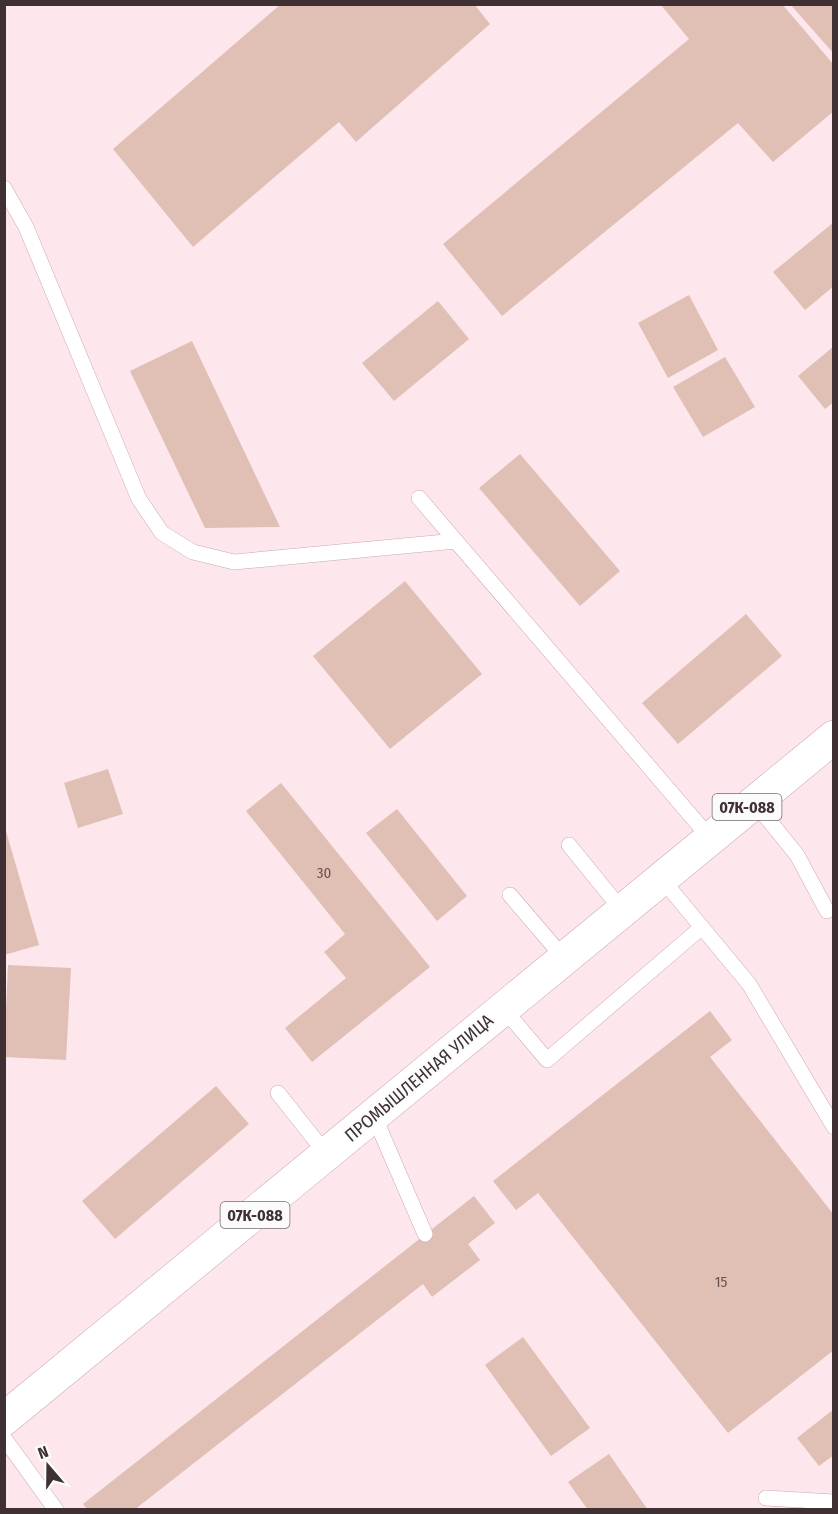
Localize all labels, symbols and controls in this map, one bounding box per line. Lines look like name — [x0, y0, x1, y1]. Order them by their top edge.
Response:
road number: 07К-088 — [712, 794, 782, 820]
house number: 30 — [317, 864, 331, 882]
street label: ПРОМЫШЛЕННАЯ УЛИЦА — [340, 1009, 498, 1147]
road number: 07К-088 — [220, 1202, 290, 1228]
house number: 15 — [715, 1273, 727, 1291]
north arrow — [18, 1436, 78, 1496]
text: N — [35, 1442, 51, 1463]

